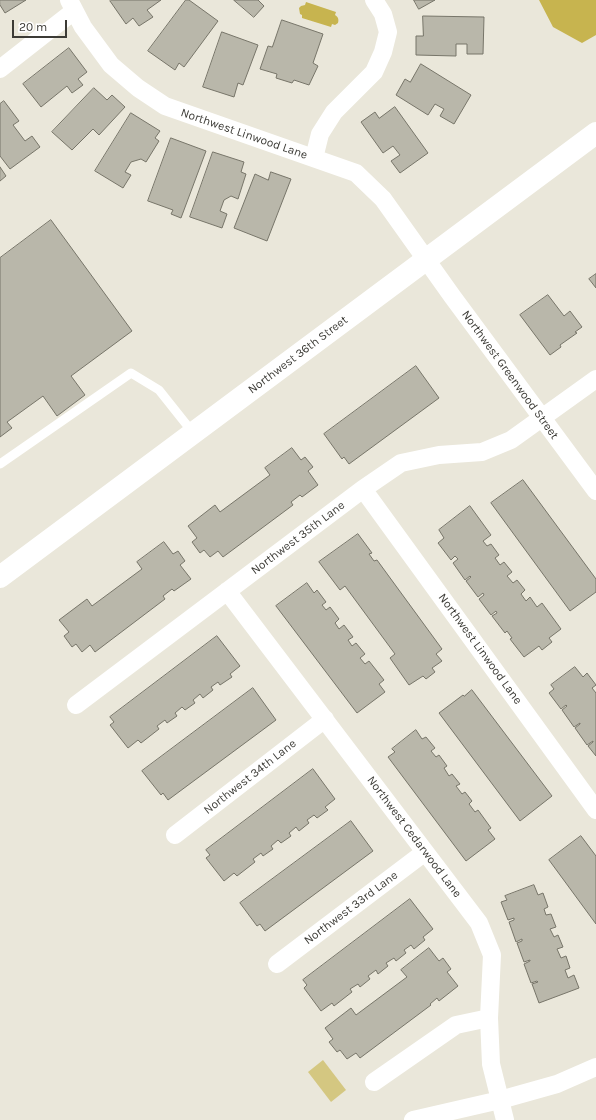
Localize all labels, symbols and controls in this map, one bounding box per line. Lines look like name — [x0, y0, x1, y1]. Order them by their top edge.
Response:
scale bar — [14, 12, 69, 38]
text: 20 m — [19, 20, 47, 34]
street label: Northwest Linwood Lane — [179, 106, 309, 162]
street label: Northwest Greenwood Street — [458, 308, 562, 442]
street label: Northwest 36th Street — [245, 313, 351, 397]
street label: Northwest 35th Lane — [248, 498, 348, 578]
street label: Northwest Linwood Lane — [435, 591, 525, 707]
street label: Northwest 34th Lane — [201, 736, 299, 818]
street label: Northwest Cedarwood Lane — [364, 773, 464, 901]
street label: Northwest 33rd Lane — [301, 868, 401, 948]

